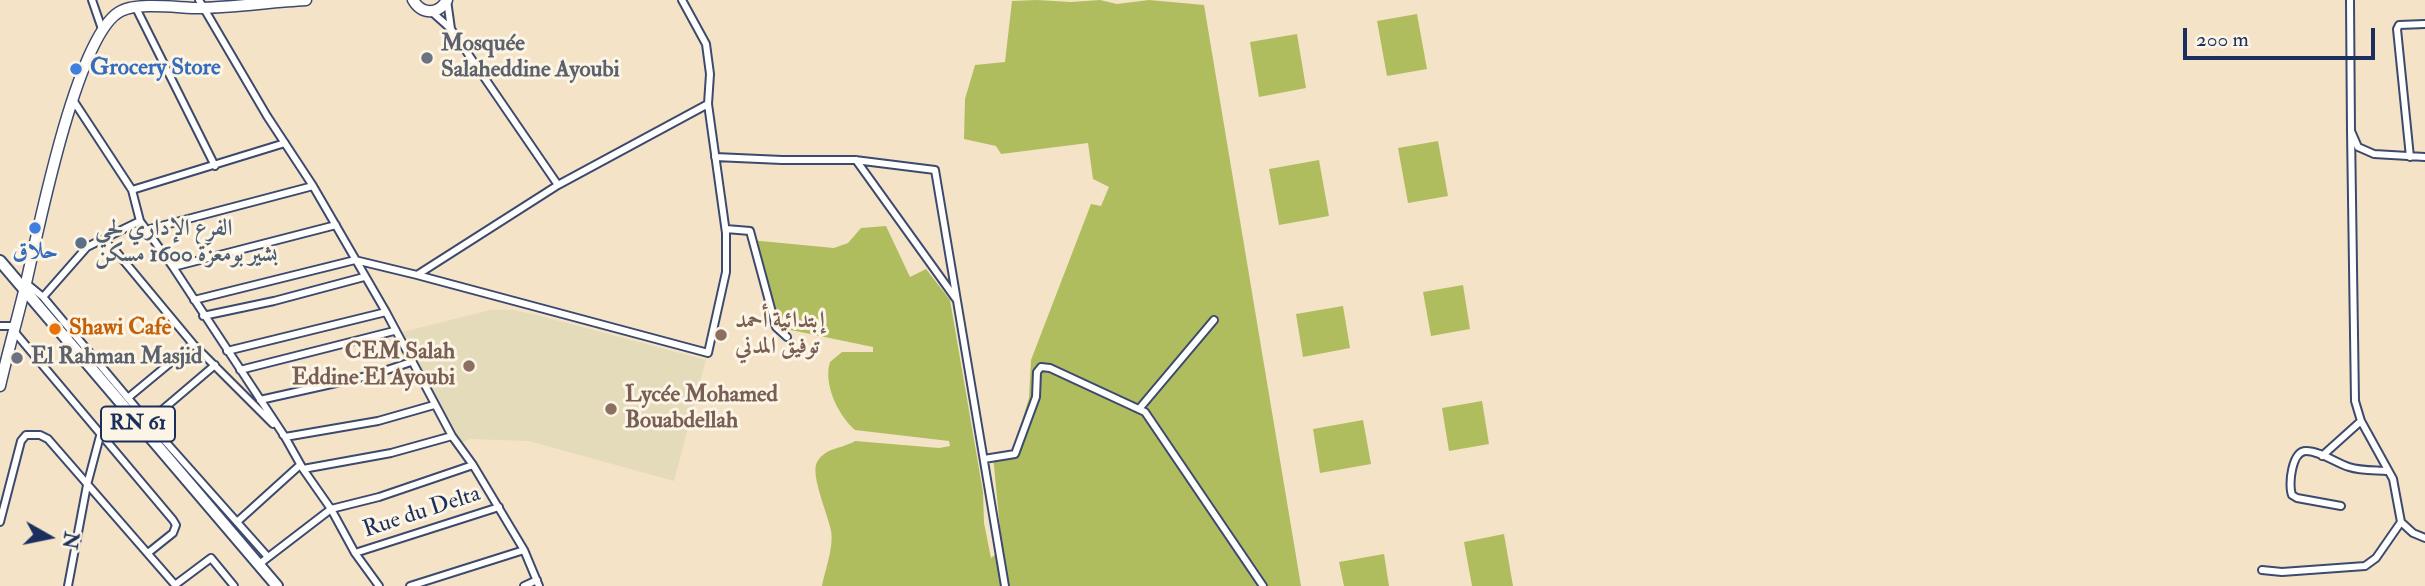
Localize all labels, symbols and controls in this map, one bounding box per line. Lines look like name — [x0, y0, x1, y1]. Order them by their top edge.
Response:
scale bar — [2187, 14, 2380, 58]
text: 200 m — [2196, 26, 2249, 53]
place label: Mosquée Salaheddine Ayoubi — [441, 31, 620, 85]
marker: Mosquée Salaheddine Ayoubi — [419, 50, 435, 66]
place label: Grocery Store — [90, 55, 221, 83]
marker: Grocery Store — [68, 61, 84, 77]
place label: الفرع الإداري لحي بشير بومعزة 1600 مسكن — [95, 216, 278, 270]
marker: حلاق — [27, 220, 43, 236]
marker: الفرع الإداري لحي بشير بومعزة 1600 مسكن — [73, 235, 89, 251]
place label: حلاق — [12, 239, 58, 267]
place label: إبتدائية أحمد توفيق المدني — [735, 308, 825, 362]
place label: Shawi Cafe — [69, 315, 171, 343]
marker: Shawi Cafe — [47, 321, 63, 337]
marker: إبتدائية أحمد توفيق المدني — [713, 327, 729, 343]
place label: CEM Salah Eddine El Ayoubi — [292, 339, 455, 393]
place label: El Rahman Masjid — [31, 344, 202, 372]
marker: El Rahman Masjid — [9, 350, 25, 366]
marker: CEM Salah Eddine El Ayoubi — [461, 358, 477, 374]
place label: Lycée Mohamed Bouabdellah — [625, 382, 778, 436]
marker: Lycée Mohamed Bouabdellah — [603, 401, 619, 417]
road number: RN 61 — [101, 406, 175, 442]
street label: Rue du Delta — [360, 481, 484, 545]
north arrow — [14, 502, 84, 572]
text: N — [57, 530, 83, 551]

